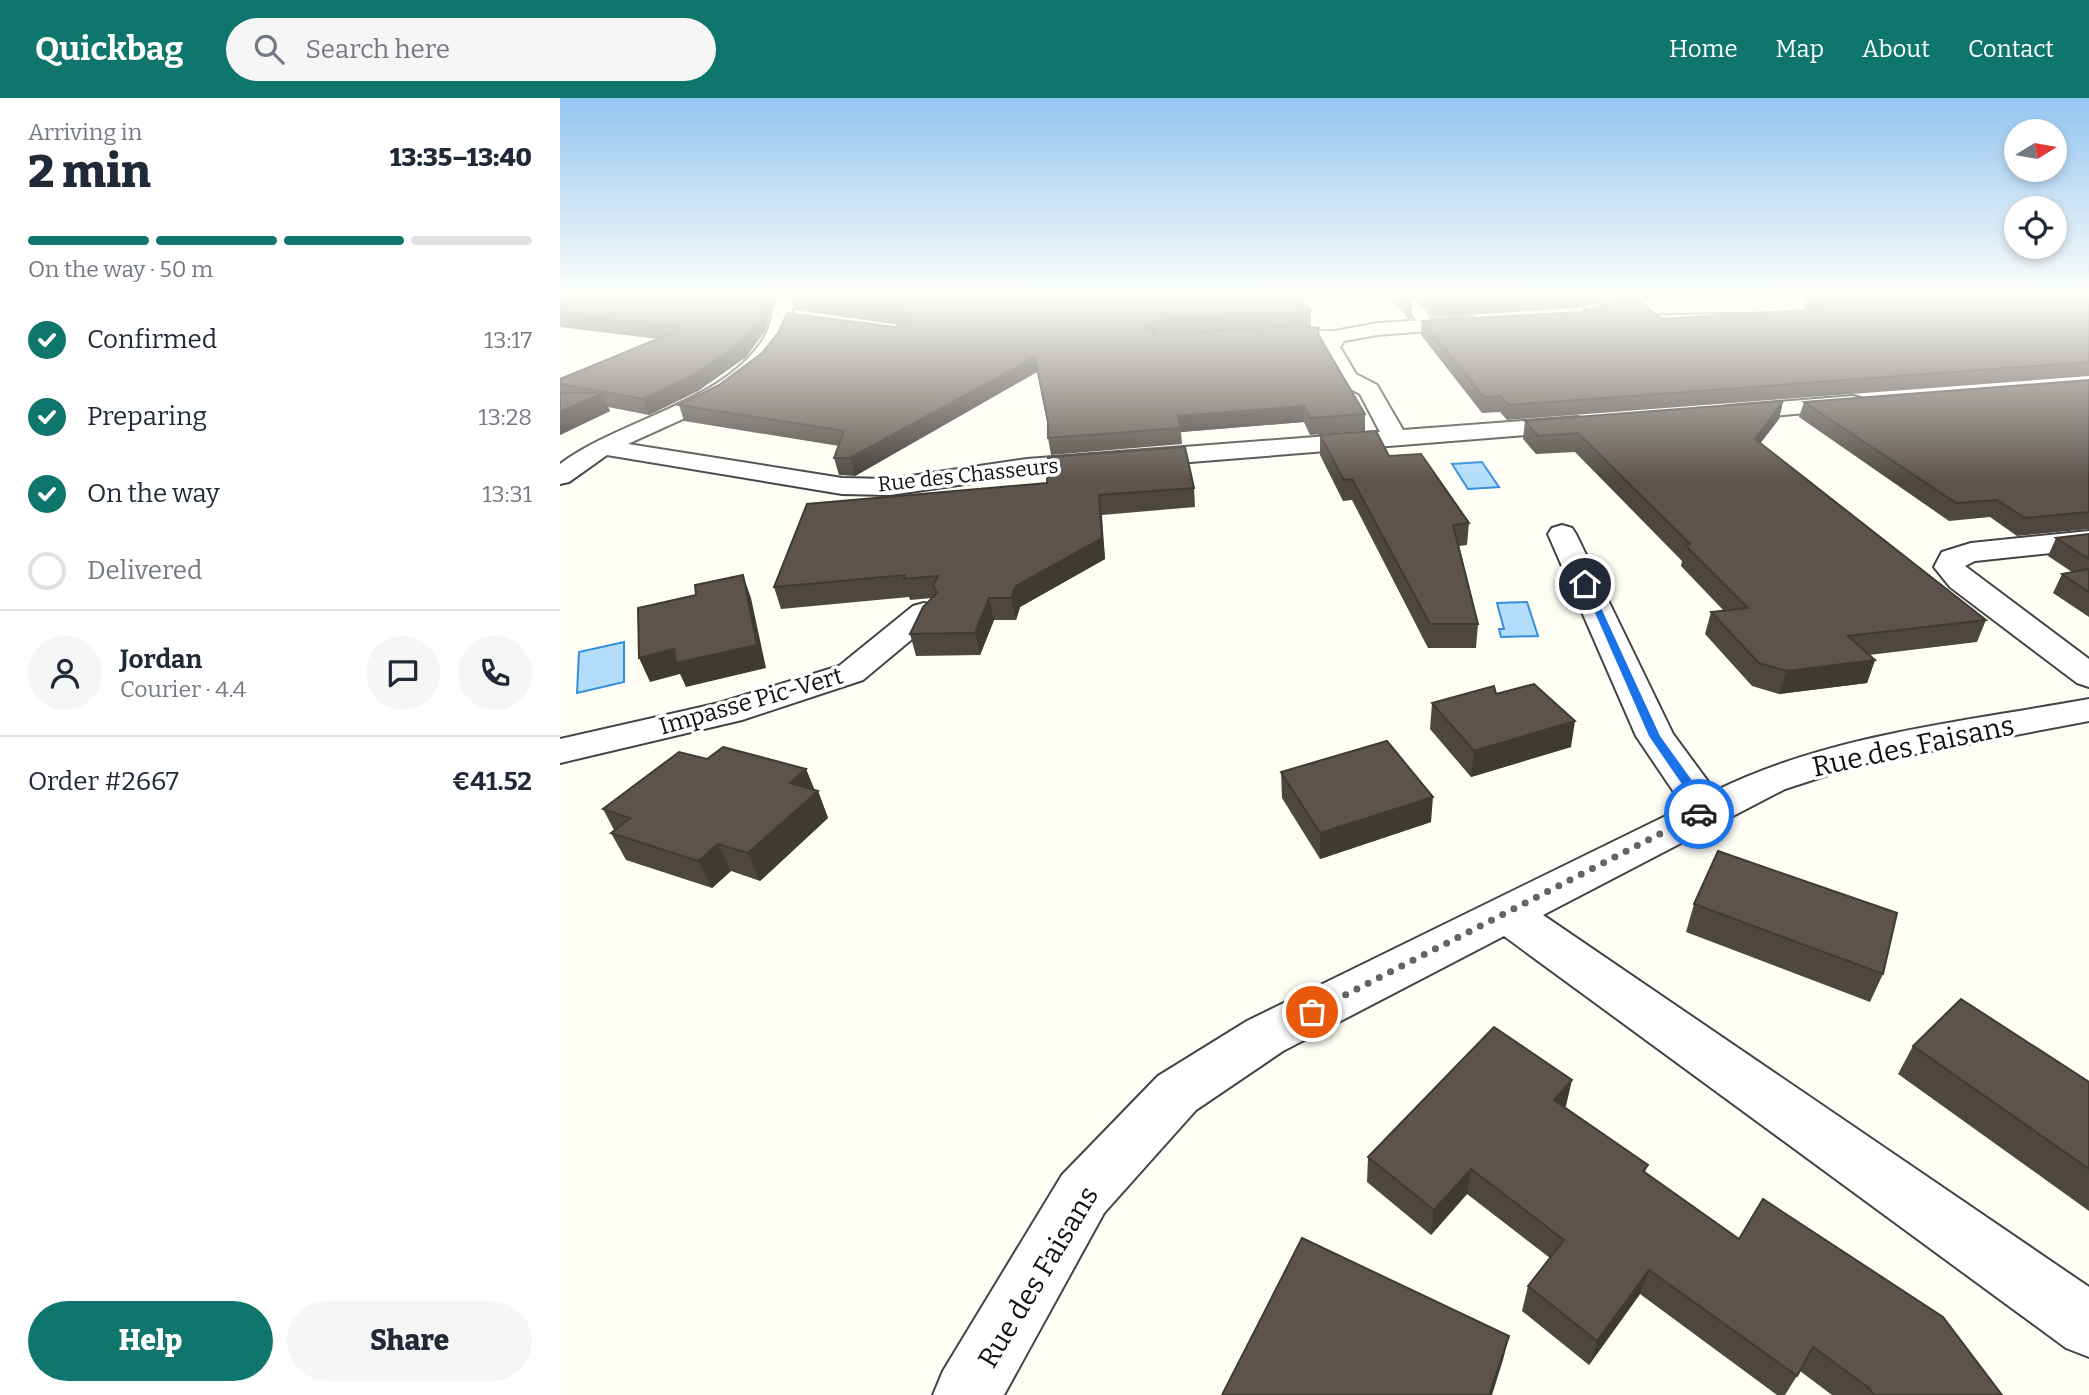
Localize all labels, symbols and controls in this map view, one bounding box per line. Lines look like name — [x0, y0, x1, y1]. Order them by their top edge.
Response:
search box — [226, 18, 716, 81]
text: Quickbag — [35, 29, 184, 69]
icon: search — [250, 30, 288, 68]
text: Search here — [306, 34, 450, 65]
text: Home — [1669, 35, 1738, 63]
text: Map — [1776, 35, 1824, 63]
text: About — [1862, 35, 1930, 63]
text: Contact — [1968, 35, 2054, 63]
text: Arriving in — [28, 118, 142, 146]
north arrow — [2004, 119, 2067, 182]
map controls — [2004, 119, 2067, 259]
text: 13:35–13:40 — [390, 142, 532, 173]
text: 2 min — [28, 144, 151, 199]
button: locate — [2004, 196, 2067, 259]
text: On the way · 50 m — [28, 255, 213, 283]
icon: check — [28, 321, 66, 359]
text: Confirmed — [87, 324, 217, 355]
text: 13:17 — [484, 326, 532, 354]
icon: check — [28, 398, 66, 436]
text: Preparing — [87, 401, 207, 432]
text: 13:28 — [478, 403, 532, 431]
street label: Rue des Chasseurs — [876, 453, 1060, 497]
icon: check — [28, 475, 66, 513]
text: On the way — [87, 478, 220, 509]
text: 13:31 — [482, 480, 532, 508]
pin — [1555, 554, 1615, 614]
text: Delivered — [87, 555, 202, 586]
icon: home — [1566, 565, 1604, 603]
button: person — [28, 636, 102, 710]
button: chat — [366, 636, 440, 710]
button: phone — [458, 636, 532, 710]
text: Jordan — [120, 644, 202, 675]
street label: Impasse Pic-Vert — [656, 661, 846, 741]
text: Courier · 4.4 — [120, 675, 246, 703]
street label: Rue des Faisans — [1809, 708, 2017, 784]
text: Order #2667 — [28, 766, 179, 797]
text: €41.52 — [452, 766, 532, 797]
courier — [1664, 779, 1734, 849]
icon: car — [1680, 795, 1718, 833]
pin — [1282, 982, 1342, 1042]
icon: bag — [1293, 993, 1331, 1031]
street label: Rue des Faisans — [971, 1180, 1105, 1374]
button: Help — [28, 1301, 273, 1381]
button: Share — [287, 1301, 532, 1381]

